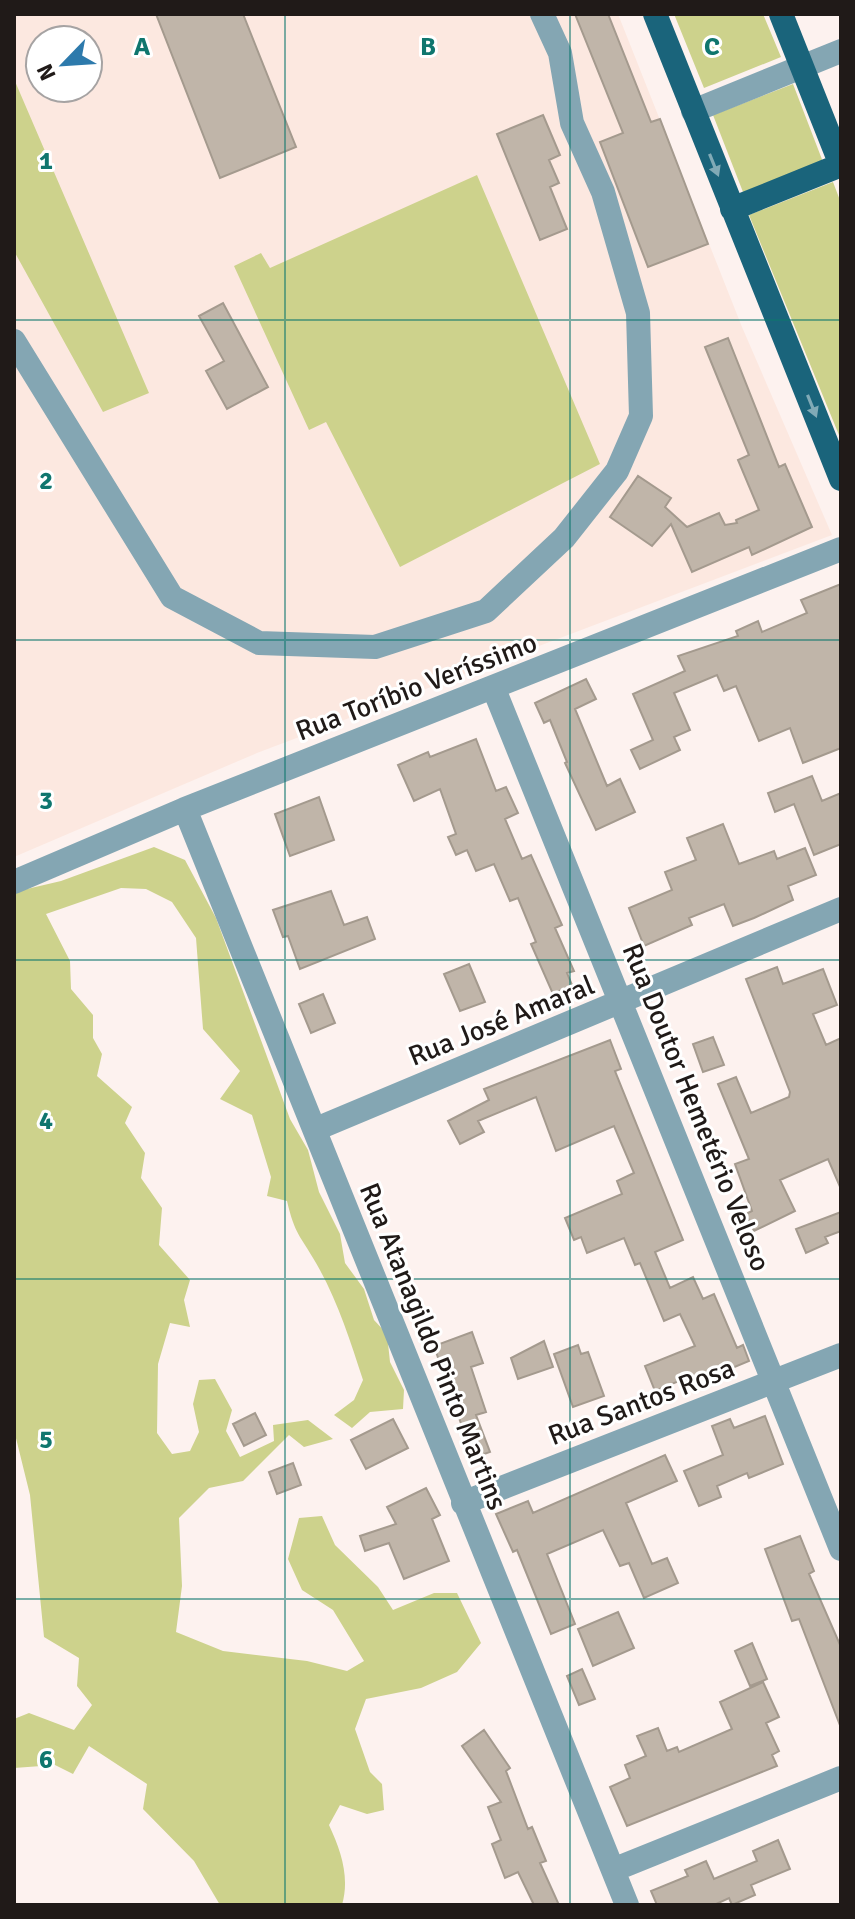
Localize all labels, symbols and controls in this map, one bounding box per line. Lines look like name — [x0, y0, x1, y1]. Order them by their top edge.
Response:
north arrow — [24, 24, 104, 104]
text: A — [134, 31, 151, 63]
text: B — [420, 31, 436, 63]
text: C — [704, 31, 720, 63]
text: N — [31, 60, 62, 85]
text: 1 — [39, 145, 53, 177]
one-way arrow — [708, 153, 721, 177]
one-way arrow — [805, 394, 818, 418]
text: 2 — [39, 465, 53, 497]
street label: Rua Toríbio Veríssimo — [291, 625, 542, 749]
text: 3 — [39, 785, 53, 817]
street label: Rua Doutor Hemetério Veloso — [615, 939, 777, 1276]
street label: Rua José Amaral — [403, 968, 599, 1074]
text: 4 — [39, 1105, 53, 1137]
street label: Rua Atanagildo Pinto Martins — [352, 1178, 514, 1515]
street label: Rua Santos Rosa — [543, 1351, 739, 1453]
text: 5 — [39, 1424, 53, 1456]
text: 6 — [39, 1744, 53, 1776]

